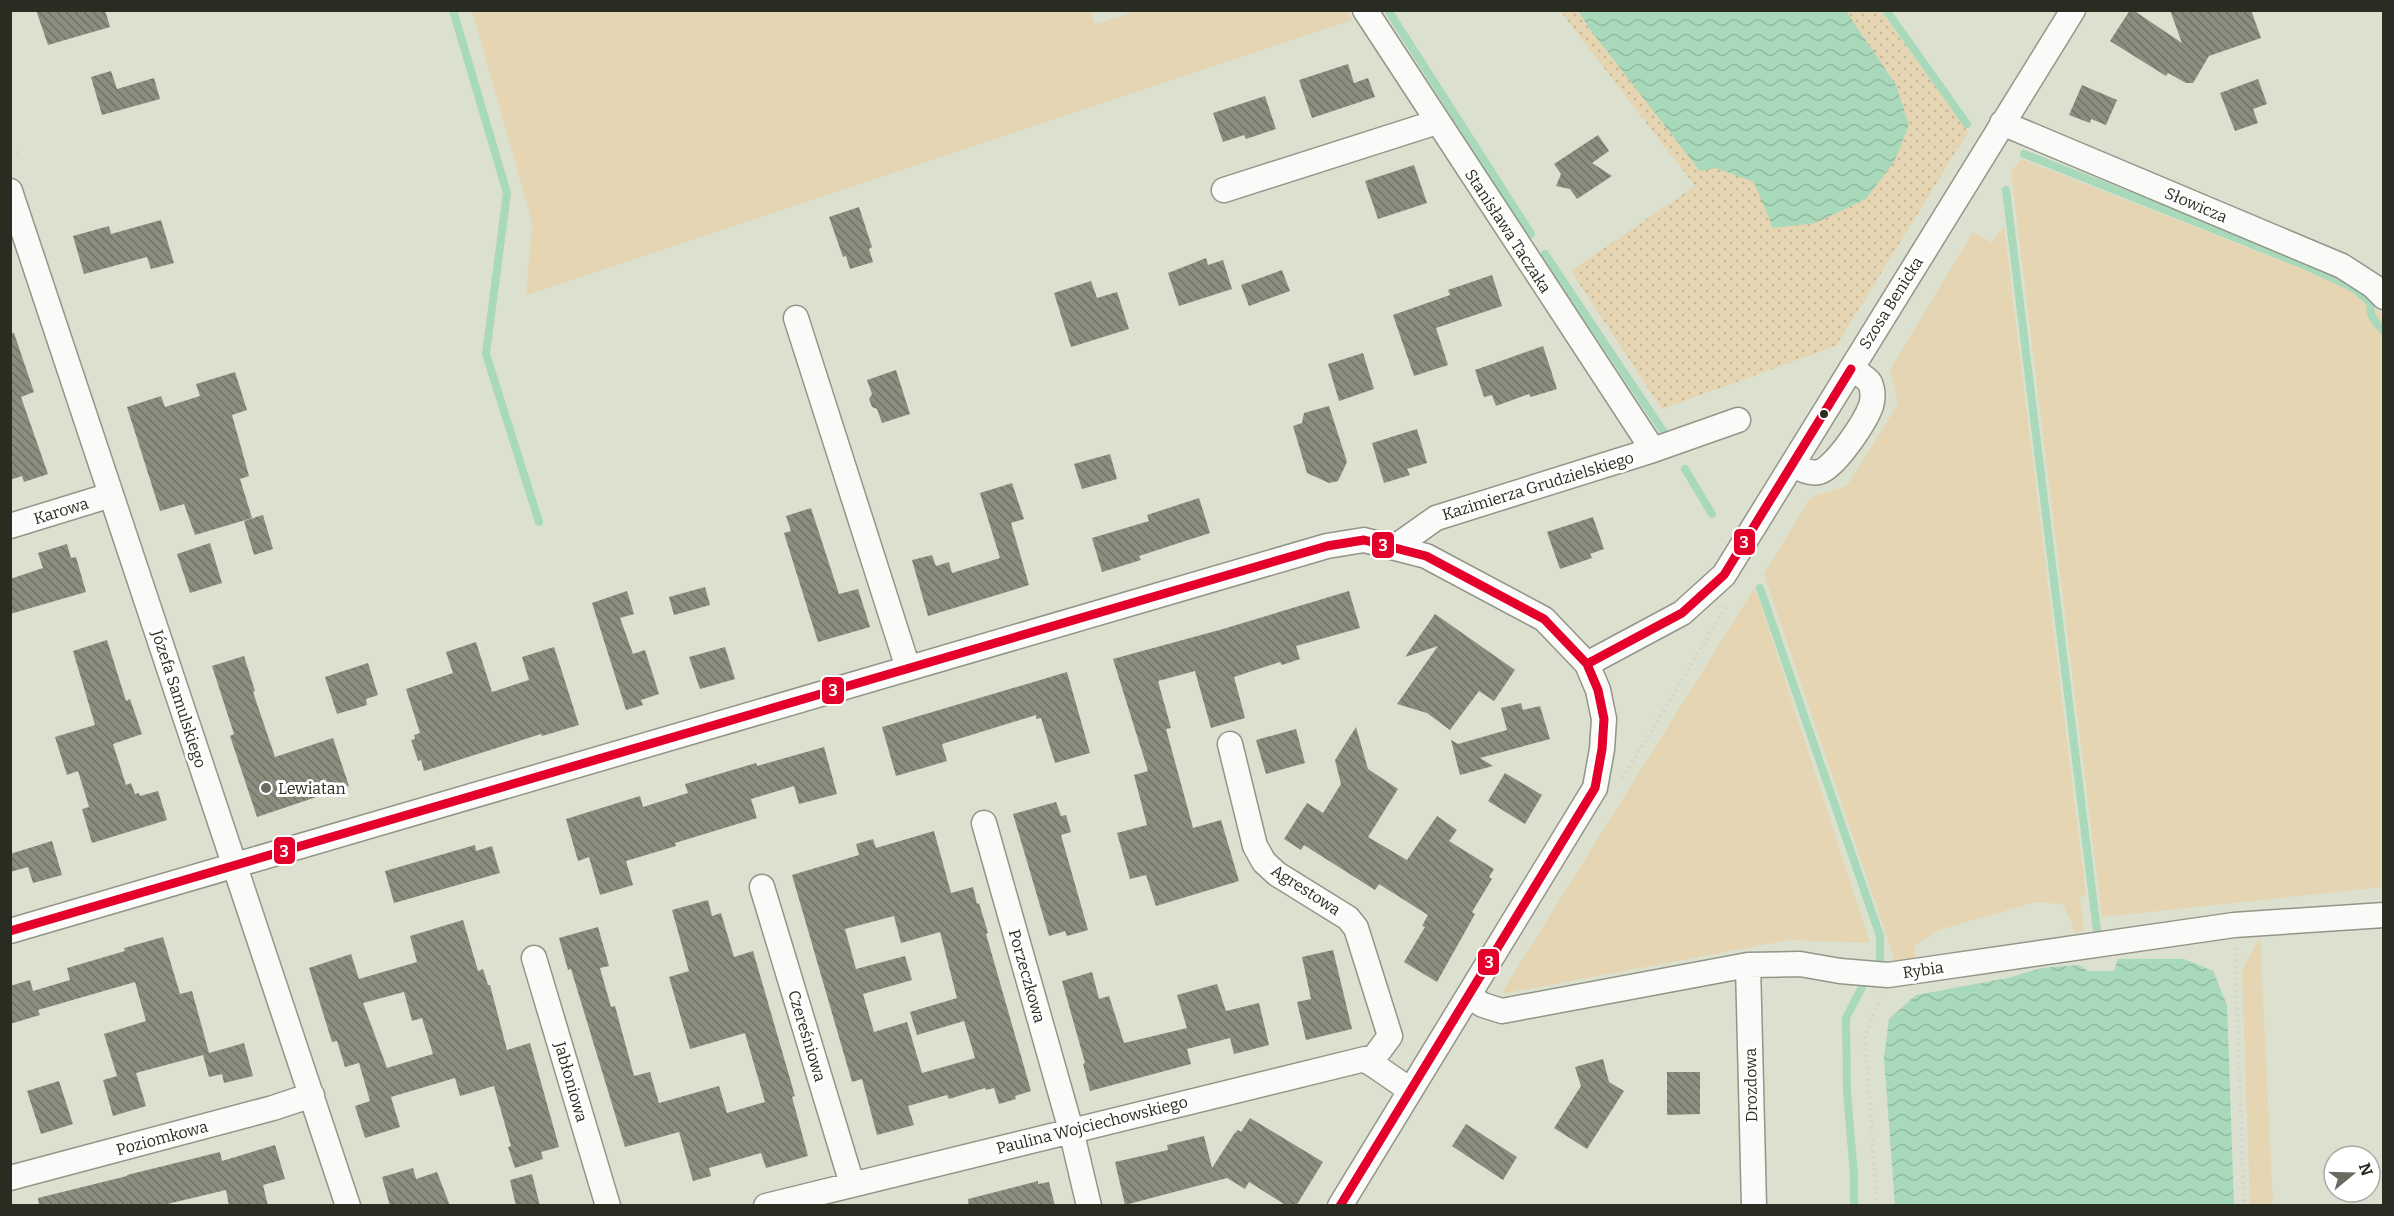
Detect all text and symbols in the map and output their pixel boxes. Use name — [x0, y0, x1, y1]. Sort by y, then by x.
street label: Stanisława Taczaka — [1461, 166, 1555, 297]
street label: Słowicza — [2162, 183, 2230, 227]
street label: Szosa Benicka — [1855, 253, 1927, 353]
unlabelled marker — [1818, 408, 1830, 420]
street label: Kazimierza Grudzielskiego — [1440, 448, 1636, 524]
street label: Karowa — [31, 494, 91, 528]
line badge: 3 — [1733, 528, 1756, 556]
line badge: 3 — [1371, 531, 1395, 559]
text: 3 — [1739, 533, 1749, 552]
text: 3 — [1378, 536, 1388, 555]
street label: Józefa Samulskiego — [147, 627, 210, 770]
line badge: 3 — [821, 676, 845, 705]
text: 3 — [828, 681, 838, 700]
place label: Lewiatan — [278, 779, 346, 798]
marker: Lewiatan — [259, 781, 273, 795]
line badge: 3 — [273, 836, 296, 865]
text: 3 — [279, 842, 289, 861]
street label: Agrestowa — [1268, 861, 1344, 919]
street label: Porzeczkowa — [1005, 927, 1049, 1025]
line badge: 3 — [1477, 948, 1500, 976]
text: 3 — [1484, 953, 1494, 972]
street label: Rybia — [1901, 958, 1945, 982]
street label: Czereśniowa — [784, 988, 830, 1084]
street label: Jabłoniowa — [550, 1039, 592, 1125]
street label: Drozdowa — [1741, 1047, 1761, 1122]
street label: Paulina Wojciechowskiego — [994, 1092, 1190, 1158]
street label: Poziomkowa — [114, 1117, 210, 1159]
north arrow — [2322, 1144, 2382, 1204]
text: N — [2355, 1160, 2377, 1178]

